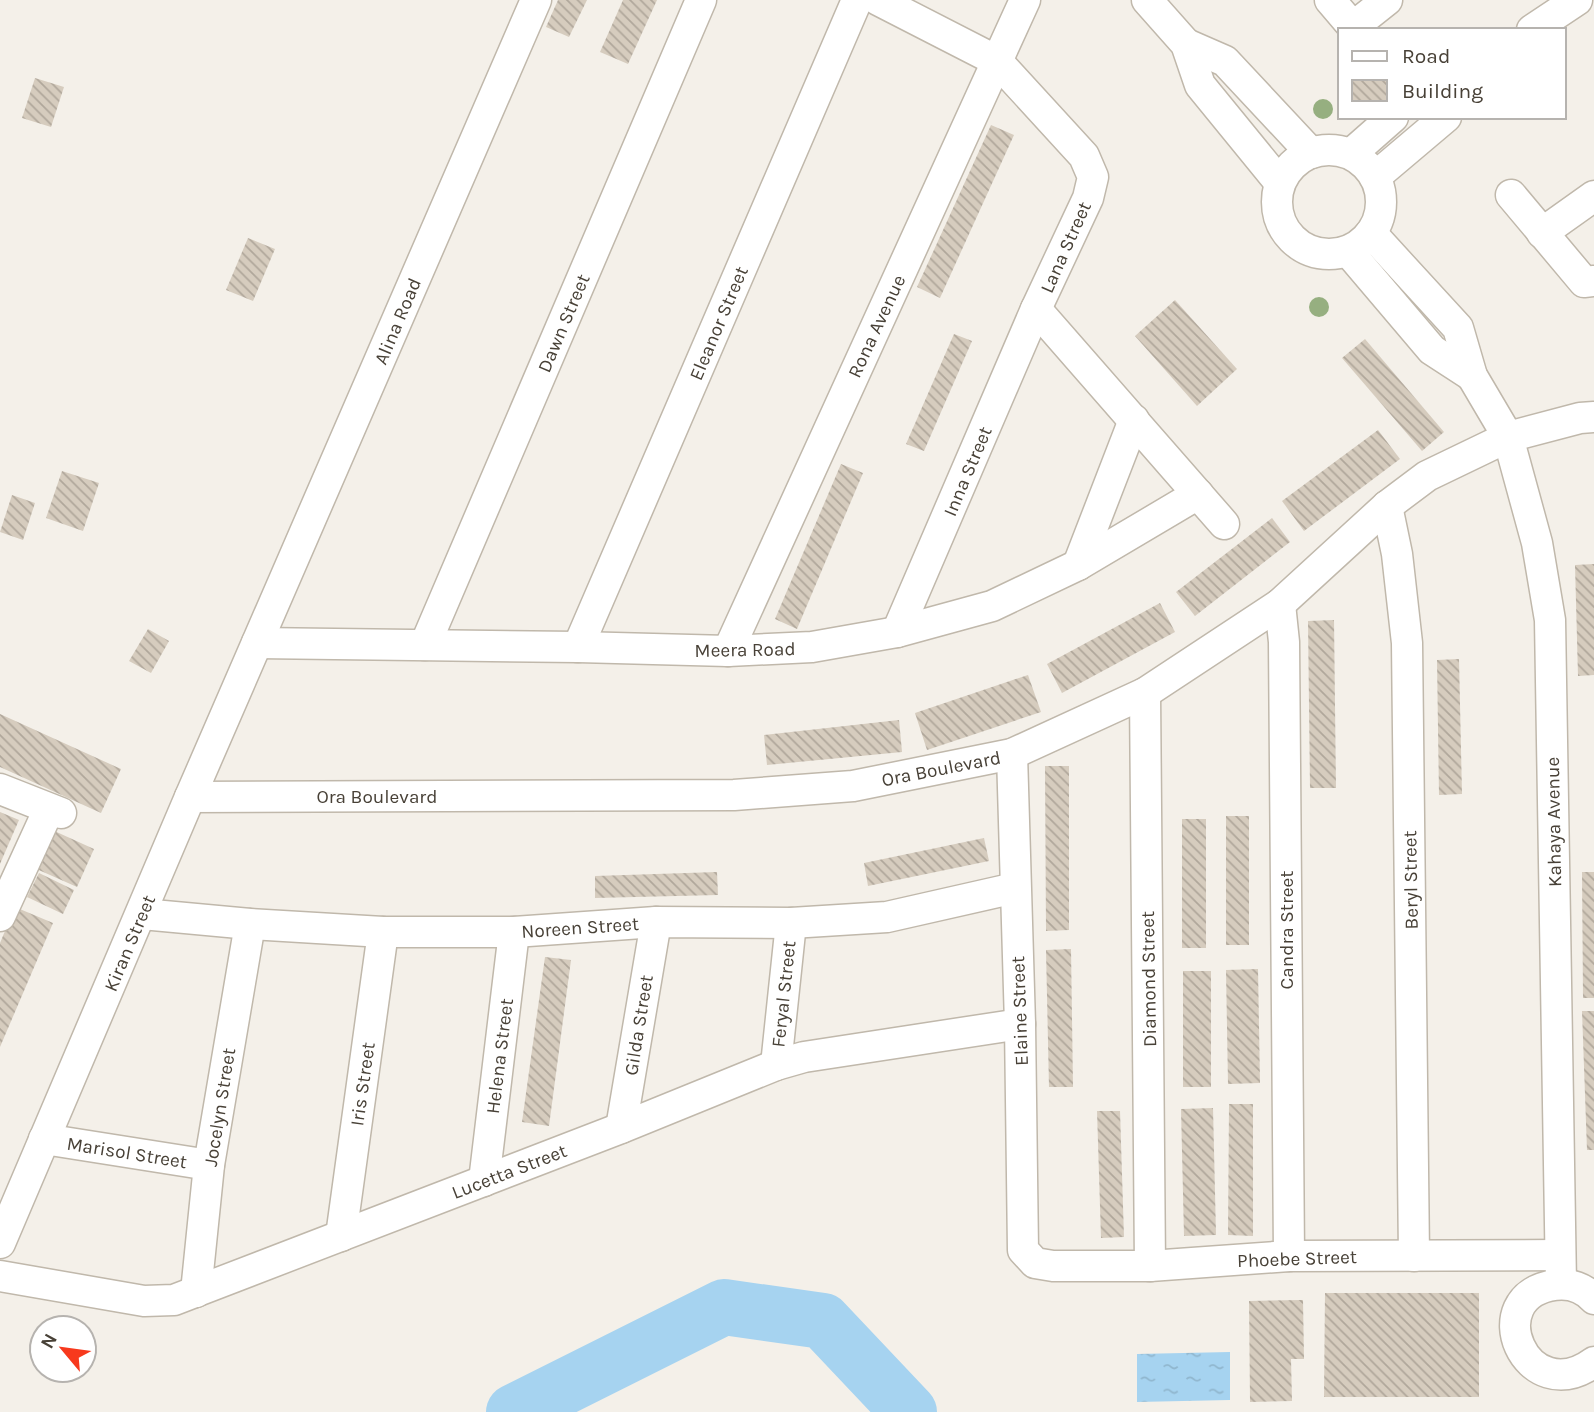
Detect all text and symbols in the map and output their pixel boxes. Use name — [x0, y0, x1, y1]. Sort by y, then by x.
legend — [1338, 28, 1566, 119]
text: Road — [1402, 44, 1450, 68]
text: Building — [1402, 79, 1483, 103]
street label: Lana Street — [1036, 198, 1096, 297]
street label: Eleanor Street — [685, 263, 753, 384]
street label: Dawn Street — [533, 271, 595, 376]
street label: Rona Avenue — [843, 271, 910, 381]
street label: Alina Road — [370, 275, 426, 368]
street label: Inna Street — [939, 423, 997, 520]
street label: Meera Road — [694, 638, 796, 662]
street label: Ora Boulevard — [880, 747, 1003, 791]
street label: Kahaya Avenue — [1542, 757, 1566, 887]
street label: Ora Boulevard — [316, 786, 438, 808]
street label: Beryl Street — [1399, 830, 1423, 930]
street label: Candra Street — [1276, 871, 1298, 989]
street label: Kiran Street — [100, 892, 160, 995]
street label: Diamond Street — [1137, 911, 1161, 1047]
street label: Noreen Street — [520, 913, 640, 943]
street label: Feryal Street — [767, 940, 801, 1049]
street label: Elaine Street — [1007, 956, 1033, 1066]
street label: Gilda Street — [620, 973, 658, 1077]
street label: Helena Street — [482, 997, 518, 1115]
street label: Iris Street — [346, 1041, 380, 1128]
street label: Jocelyn Street — [200, 1046, 240, 1168]
street label: Marisol Street — [65, 1133, 189, 1173]
street label: Lucetta Street — [449, 1140, 570, 1204]
street label: Phoebe Street — [1237, 1246, 1357, 1272]
north arrow — [28, 1314, 98, 1384]
text: N — [36, 1330, 62, 1353]

